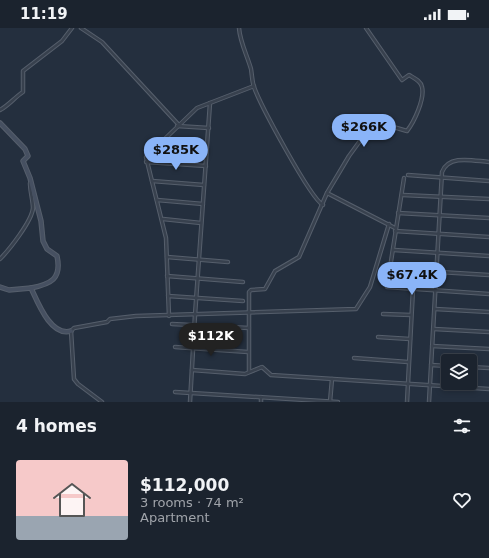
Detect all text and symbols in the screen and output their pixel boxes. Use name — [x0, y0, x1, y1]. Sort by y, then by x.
text: 11:19 — [20, 5, 68, 23]
pin: $266K — [336, 114, 392, 148]
text: $266K — [341, 119, 387, 134]
pin: $285K — [148, 137, 204, 171]
text: $285K — [153, 142, 199, 157]
pin: $67.4K — [379, 262, 445, 296]
text: $67.4K — [386, 267, 438, 282]
pin: $112K — [183, 323, 239, 357]
text: $112K — [188, 328, 234, 343]
map controls — [441, 354, 477, 390]
button: layers — [441, 354, 477, 390]
icon: filters — [451, 415, 473, 437]
text: 4 homes — [16, 416, 97, 436]
text: $112,000 — [140, 475, 229, 495]
icon: home — [48, 476, 96, 524]
icon: heart — [451, 489, 473, 511]
text: 3 rooms · 74 m² — [140, 495, 244, 510]
text: Apartment — [140, 510, 210, 525]

